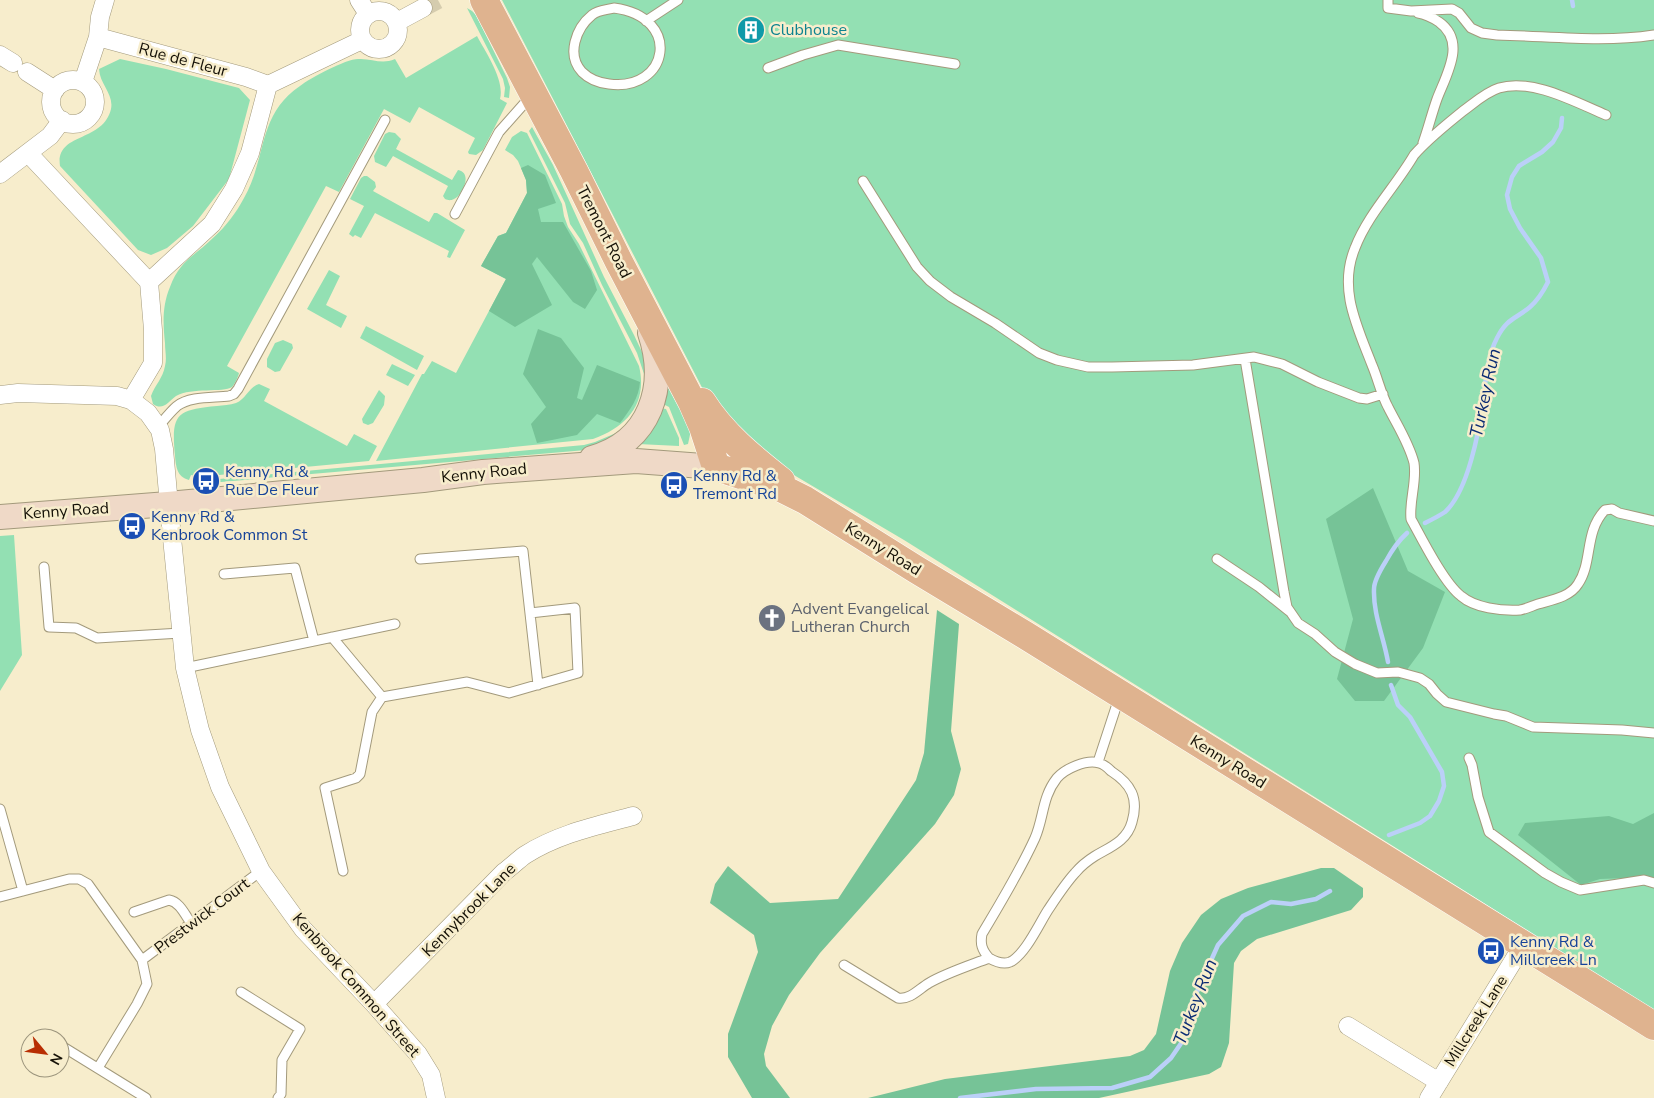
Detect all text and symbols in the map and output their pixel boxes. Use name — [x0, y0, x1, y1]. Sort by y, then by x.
building icon: Clubhouse — [736, 15, 766, 45]
place label: Clubhouse — [770, 19, 847, 41]
street label: Rue de Fleur — [136, 38, 230, 82]
street label: Tremont Road — [571, 182, 637, 282]
water label: Turkey Run — [1464, 346, 1506, 440]
street label: Kenny Road — [440, 458, 528, 488]
place label: Kenny Rd & Rue De Fleur — [225, 461, 319, 501]
place label: Kenny Rd & Tremont Rd — [693, 465, 777, 505]
bus stop icon: Kenny Rd & Rue De Fleur — [191, 466, 221, 496]
bus stop icon: Kenny Rd & Tremont Rd — [659, 470, 689, 500]
street label: Kenny Road — [22, 497, 110, 525]
place label: Kenny Rd & Kenbrook Common St — [151, 506, 308, 546]
bus stop icon: Kenny Rd & Kenbrook Common St — [117, 511, 147, 541]
street label: Kenny Road — [841, 517, 925, 581]
place label: Advent Evangelical Lutheran Church — [791, 598, 929, 638]
church icon: Advent Evangelical Lutheran Church — [757, 603, 787, 633]
street label: Kenny Road — [1186, 730, 1270, 794]
street label: Kennybrook Lane — [417, 858, 521, 962]
street label: Prestwick Court — [150, 873, 254, 959]
street label: Kenbrook Common Street — [287, 908, 425, 1062]
place label: Kenny Rd & Millcreek Ln — [1510, 931, 1597, 971]
bus stop icon: Kenny Rd & Millcreek Ln — [1476, 936, 1506, 966]
water label: Turkey Run — [1168, 955, 1222, 1049]
street label: Millcreek Lane — [1439, 971, 1513, 1071]
north arrow — [20, 1028, 70, 1078]
text: N — [45, 1050, 67, 1068]

